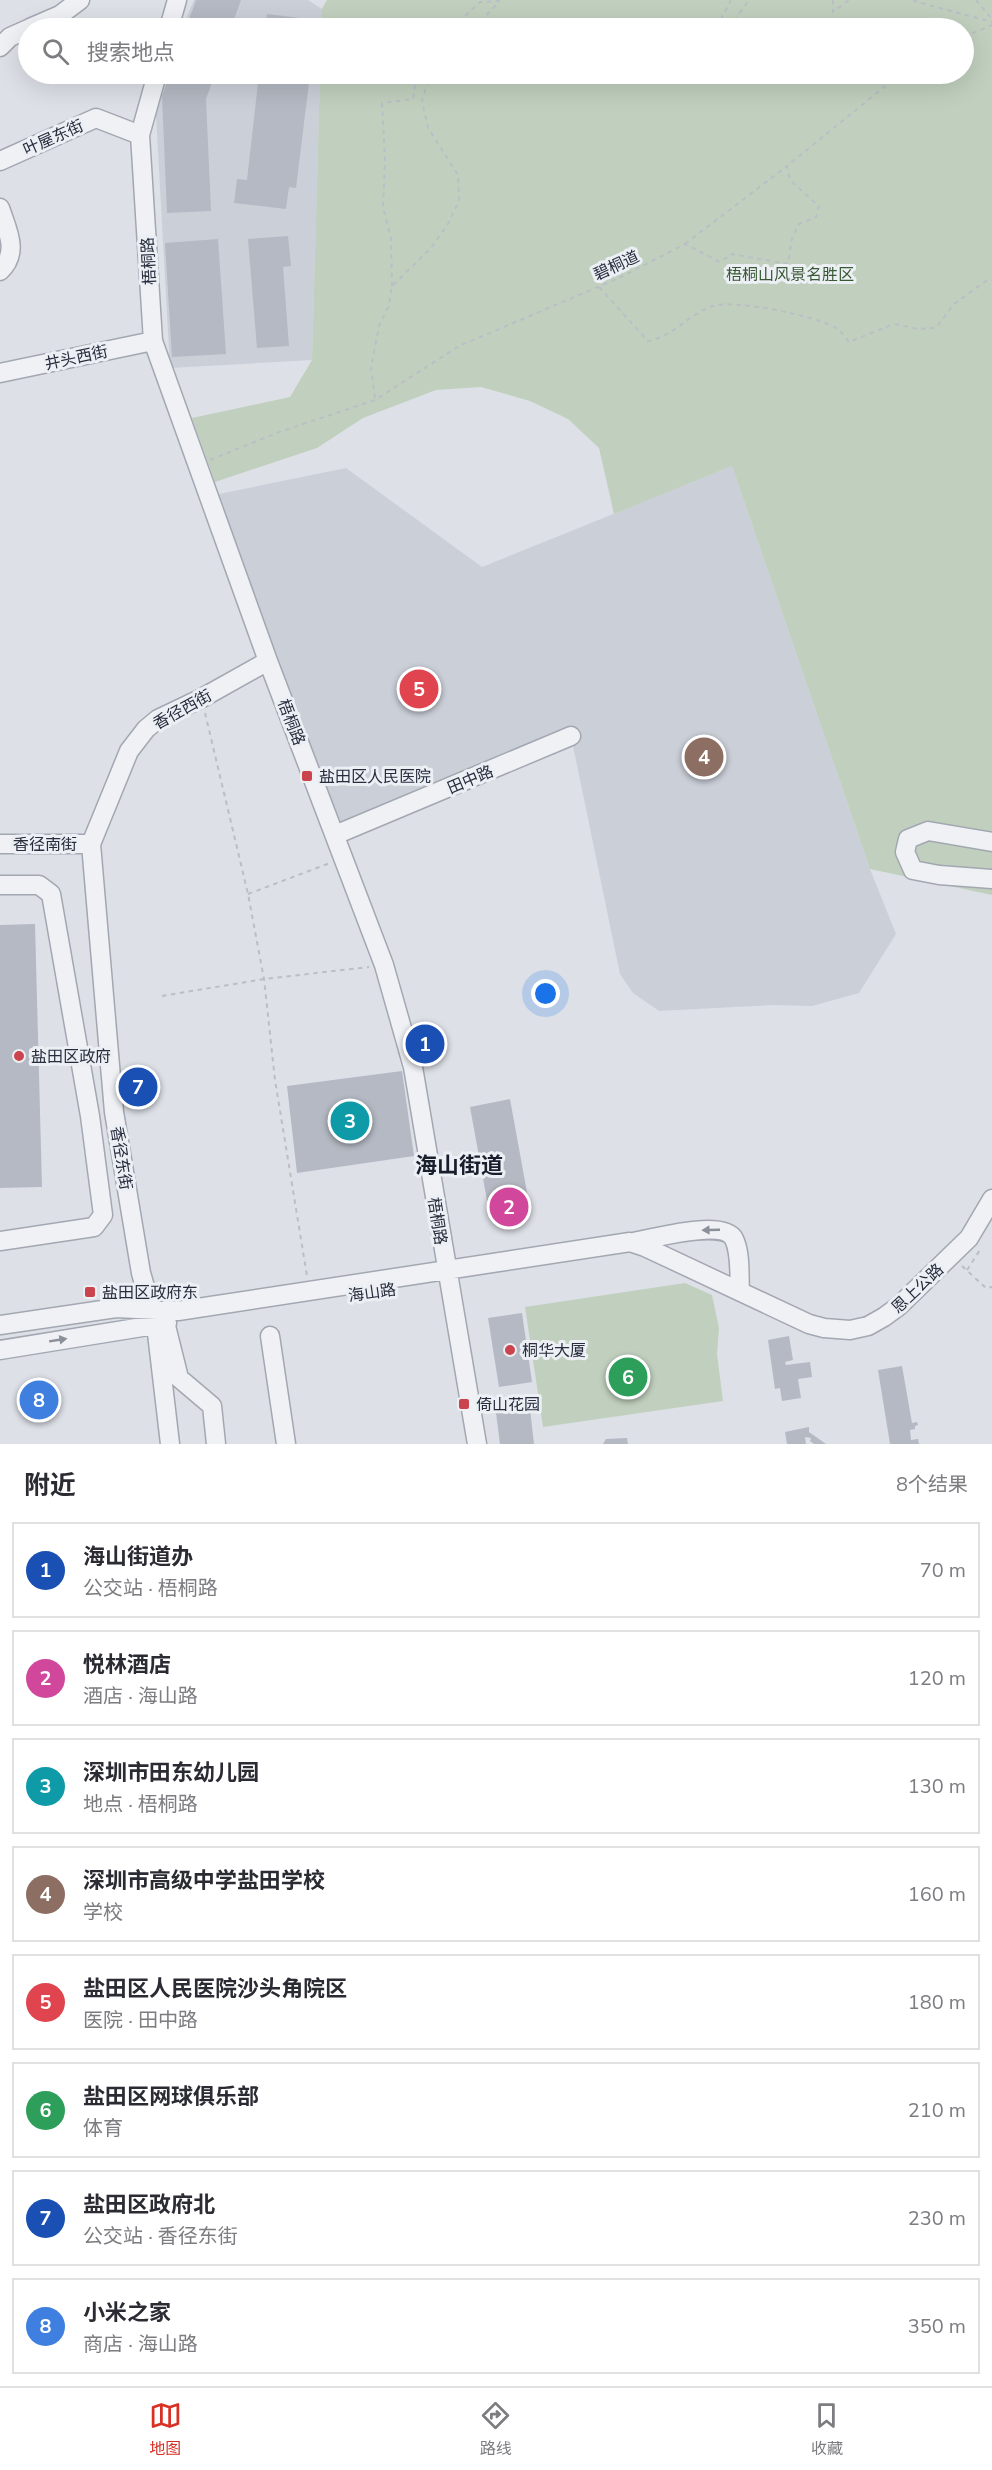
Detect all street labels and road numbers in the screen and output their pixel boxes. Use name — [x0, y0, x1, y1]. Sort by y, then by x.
street label: 叶屋东街 — [20, 115, 87, 161]
street label: 梧桐路 — [137, 236, 161, 285]
street label: 碧桐道 — [590, 246, 643, 286]
street label: 井头西街 — [43, 341, 110, 375]
street label: 香径西街 — [149, 685, 216, 735]
street label: 梧桐路 — [272, 696, 310, 749]
street label: 田中路 — [444, 760, 497, 799]
street label: 香径南街 — [13, 834, 77, 856]
street label: 香径东街 — [105, 1125, 137, 1191]
street label: 梧桐路 — [422, 1196, 452, 1247]
street label: 恩上公路 — [887, 1259, 949, 1319]
street label: 海山路 — [347, 1279, 397, 1307]

